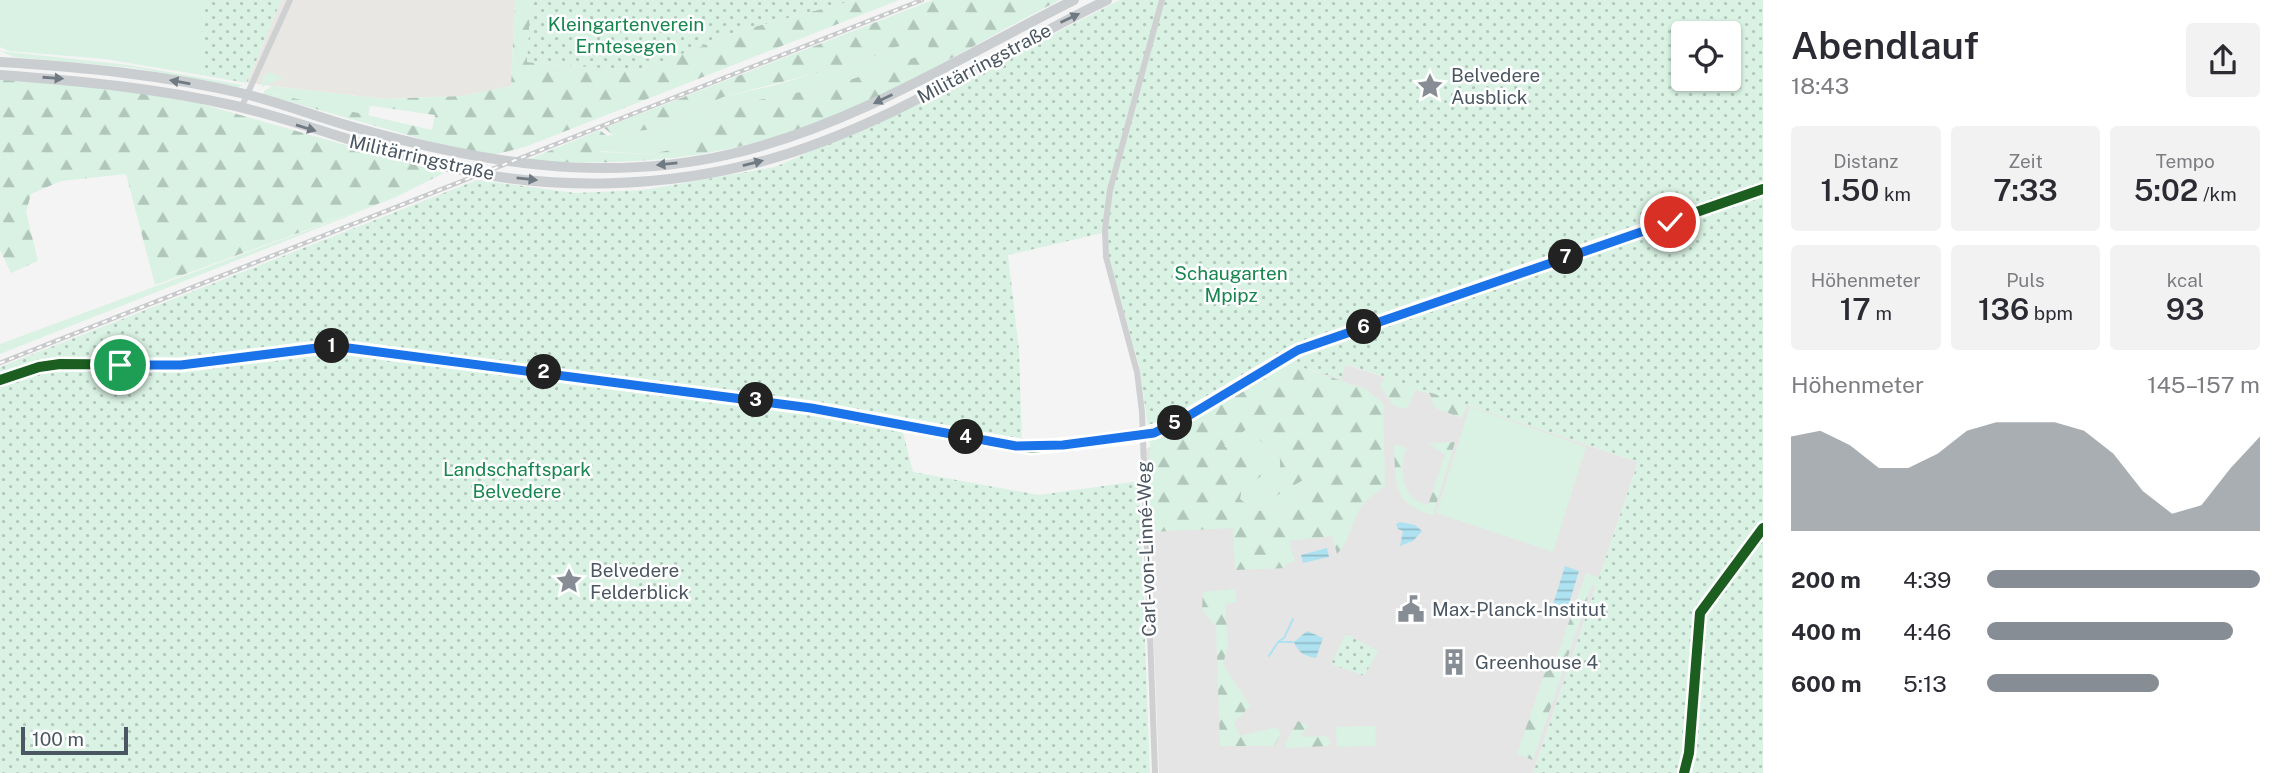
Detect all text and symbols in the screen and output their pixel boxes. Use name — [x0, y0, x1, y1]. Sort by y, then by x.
one-way arrow — [1060, 12, 1080, 24]
park label: Kleingartenverein Erntesegen — [548, 13, 704, 57]
street label: Militärringstraße — [913, 18, 1055, 108]
map controls — [1671, 21, 1741, 91]
button: locate — [1671, 21, 1741, 91]
text: Abendlauf — [1791, 23, 1979, 68]
button: share — [2186, 23, 2260, 97]
place label: Belvedere Ausblick — [1451, 64, 1540, 108]
place icon: Belvedere Ausblick — [1415, 71, 1445, 101]
one-way arrow — [42, 72, 64, 83]
text: 18:43 — [1791, 72, 1849, 99]
one-way arrow — [169, 76, 191, 87]
one-way arrow — [873, 93, 893, 105]
one-way arrow — [296, 123, 317, 133]
street label: Militärringstraße — [347, 130, 497, 184]
text: Distanz — [1833, 150, 1898, 172]
text: Zeit — [2008, 150, 2043, 172]
text: Tempo — [2156, 150, 2215, 172]
one-way arrow — [742, 157, 764, 168]
one-way arrow — [655, 159, 677, 170]
text: 1.50 — [1821, 172, 1879, 208]
text: 7:33 — [1993, 172, 2058, 208]
text: 5:02 — [2134, 172, 2198, 208]
one-way arrow — [517, 174, 539, 185]
text: km — [1879, 183, 1911, 205]
text: /km — [2198, 183, 2237, 205]
pin — [1640, 192, 1700, 252]
icon: check — [1651, 203, 1689, 241]
pin: 7 — [1548, 240, 1584, 274]
text: 7 — [1560, 245, 1571, 267]
park label: Schaugarten Mpipz — [1174, 262, 1288, 306]
text: Höhenmeter — [1811, 269, 1921, 291]
text: Puls — [2006, 269, 2045, 291]
text: kcal — [2167, 269, 2204, 291]
text: 17 — [1840, 291, 1871, 327]
text: 136 — [1978, 291, 2029, 327]
text: 93 — [2166, 291, 2204, 327]
text: m — [1871, 302, 1892, 324]
text: bpm — [2029, 302, 2073, 324]
pin: 6 — [1346, 310, 1382, 344]
text: 6 — [1357, 315, 1370, 337]
pin: 1 — [314, 328, 350, 364]
text: 1 — [327, 334, 336, 356]
pin — [90, 335, 150, 395]
icon: arrive — [101, 346, 139, 384]
pin: 2 — [526, 354, 562, 390]
text: 2 — [537, 360, 550, 382]
text: Höhenmeter — [1791, 371, 1924, 398]
text: 145–157 m — [2147, 371, 2260, 398]
pin: 3 — [738, 382, 774, 418]
text: 3 — [749, 388, 762, 410]
pin: 5 — [1158, 406, 1192, 440]
text: 5 — [1168, 411, 1181, 433]
pin: 4 — [948, 420, 984, 454]
text: 4 — [959, 425, 972, 447]
park label: Landschaftspark Belvedere — [443, 458, 591, 502]
street label: Carl-von-Linné-Weg — [1132, 461, 1160, 637]
place label: Belvedere Felderblick — [590, 559, 689, 603]
place icon: Belvedere Felderblick — [554, 566, 584, 596]
text: 200 m — [1791, 566, 1861, 593]
text: 4:39 — [1903, 566, 1951, 593]
public building icon: Max-Planck-Institut — [1396, 594, 1426, 624]
place label: Max-Planck-Institut — [1432, 598, 1606, 620]
text: 400 m — [1791, 618, 1861, 645]
text: 4:46 — [1903, 618, 1951, 645]
building icon: Greenhouse 4 — [1439, 647, 1469, 677]
place label: Greenhouse 4 — [1475, 651, 1598, 673]
text: 600 m — [1791, 670, 1861, 697]
text: 5:13 — [1903, 670, 1947, 697]
scale bar — [21, 724, 128, 756]
text: 100 m — [32, 728, 84, 750]

